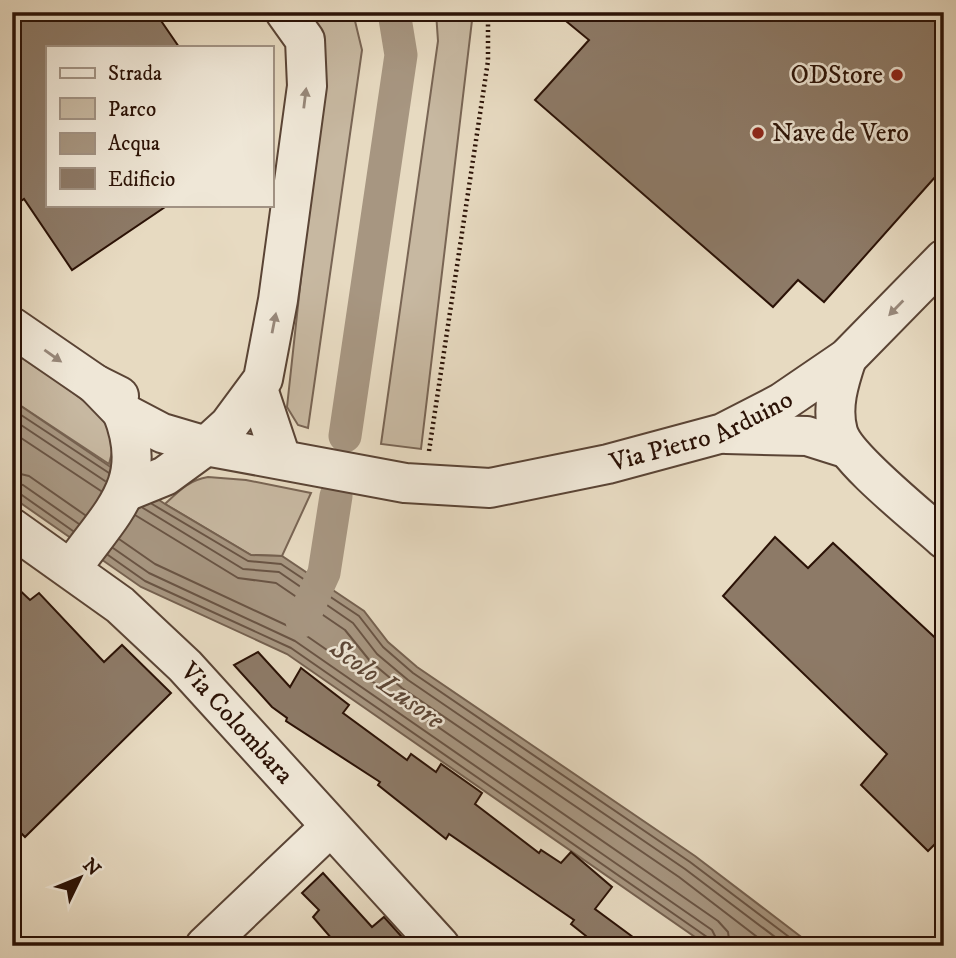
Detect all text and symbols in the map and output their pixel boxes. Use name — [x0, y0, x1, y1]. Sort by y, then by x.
legend — [46, 46, 273, 206]
place label: ODStore — [791, 59, 883, 92]
text: Strada — [108, 61, 162, 87]
marker: ODStore — [889, 67, 905, 83]
one-way arrow — [300, 87, 311, 109]
text: Parco — [108, 97, 156, 123]
place label: Nave de Vero — [772, 117, 909, 150]
marker: Nave de Vero — [750, 125, 766, 141]
text: Acqua — [108, 131, 160, 157]
text: Edificio — [108, 167, 175, 193]
one-way arrow — [888, 300, 904, 316]
one-way arrow — [269, 312, 280, 334]
one-way arrow — [44, 349, 63, 362]
street label: Via Pietro Arduino — [605, 383, 800, 480]
water label: Scolo Lusore — [322, 630, 452, 738]
street label: Via Colombara — [173, 655, 301, 791]
north arrow — [46, 842, 116, 912]
text: N — [78, 854, 105, 881]

